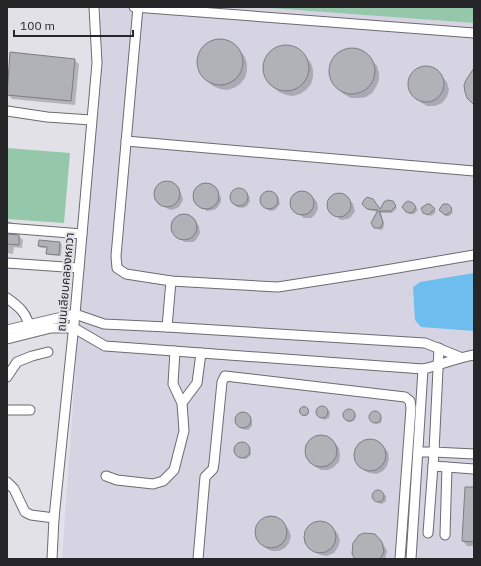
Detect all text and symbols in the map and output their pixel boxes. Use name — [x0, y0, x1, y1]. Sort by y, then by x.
scale bar — [14, 12, 133, 38]
text: 100 m — [20, 18, 55, 33]
street label: ถนนเลียบคลองหกวา — [53, 232, 77, 332]

